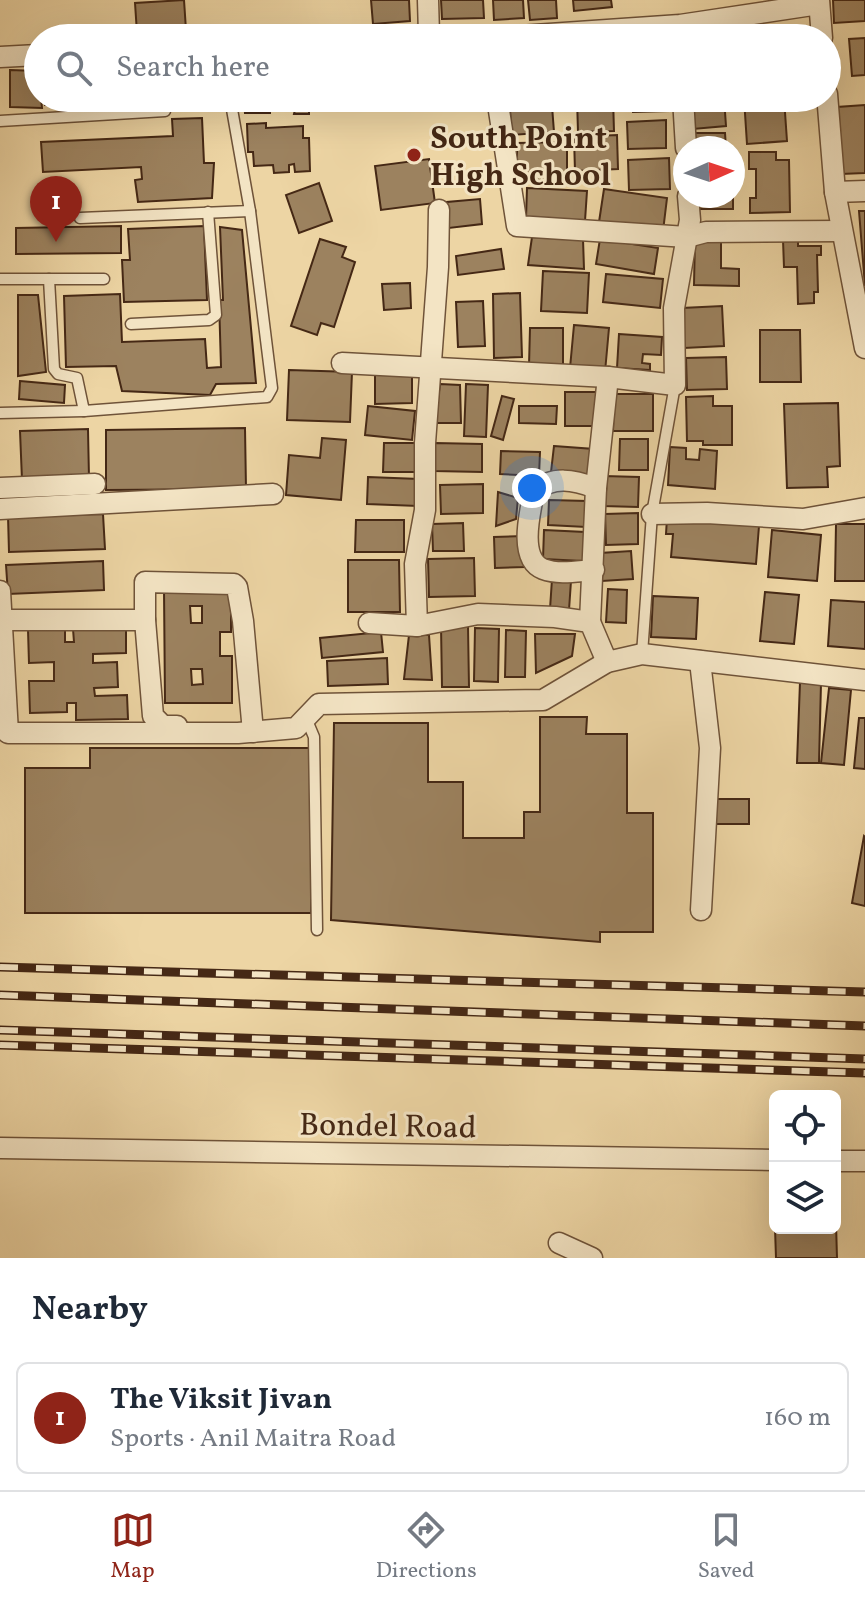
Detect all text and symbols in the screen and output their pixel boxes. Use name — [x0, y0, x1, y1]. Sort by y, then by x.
search box — [24, 24, 841, 112]
icon: search — [52, 46, 96, 90]
text: Search here — [116, 47, 270, 89]
place label: South Point High School — [430, 118, 611, 199]
north arrow — [673, 136, 745, 208]
marker: South Point High School — [405, 146, 423, 164]
pin: 1 — [30, 176, 82, 242]
your location — [512, 468, 552, 508]
map controls — [769, 1090, 841, 1234]
button: locate — [769, 1090, 841, 1162]
street label: Bondel Road — [299, 1104, 477, 1152]
button: layers — [769, 1162, 841, 1234]
text: Nearby — [32, 1287, 148, 1334]
text: The Viksit Jivan — [110, 1379, 332, 1421]
text: 1 — [55, 1400, 65, 1436]
text: 160 m — [764, 1400, 831, 1436]
text: Sports · Anil Maitra Road — [110, 1421, 396, 1457]
tab: Map — [111, 1508, 155, 1587]
tab: Directions — [376, 1508, 477, 1587]
tab: Saved — [698, 1508, 754, 1587]

